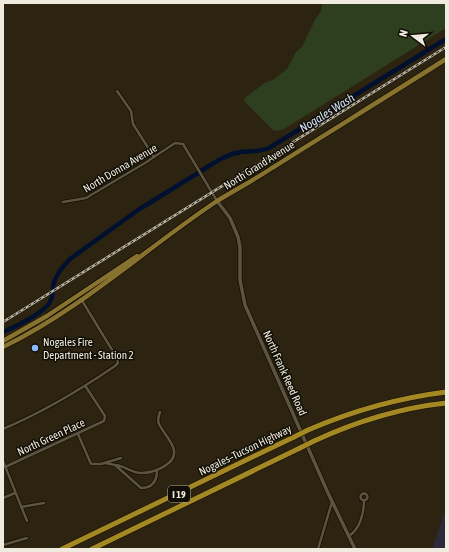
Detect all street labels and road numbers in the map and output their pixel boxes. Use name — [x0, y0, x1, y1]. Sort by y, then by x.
street label: North Grand Avenue — [221, 138, 297, 192]
street label: North Donna Avenue — [81, 141, 159, 195]
street label: North Frank Reed Road — [261, 329, 309, 417]
street label: North Green Place — [15, 416, 87, 458]
street label: Nogales–Tucson Highway — [197, 422, 294, 478]
road number: I 19 — [168, 486, 190, 502]

